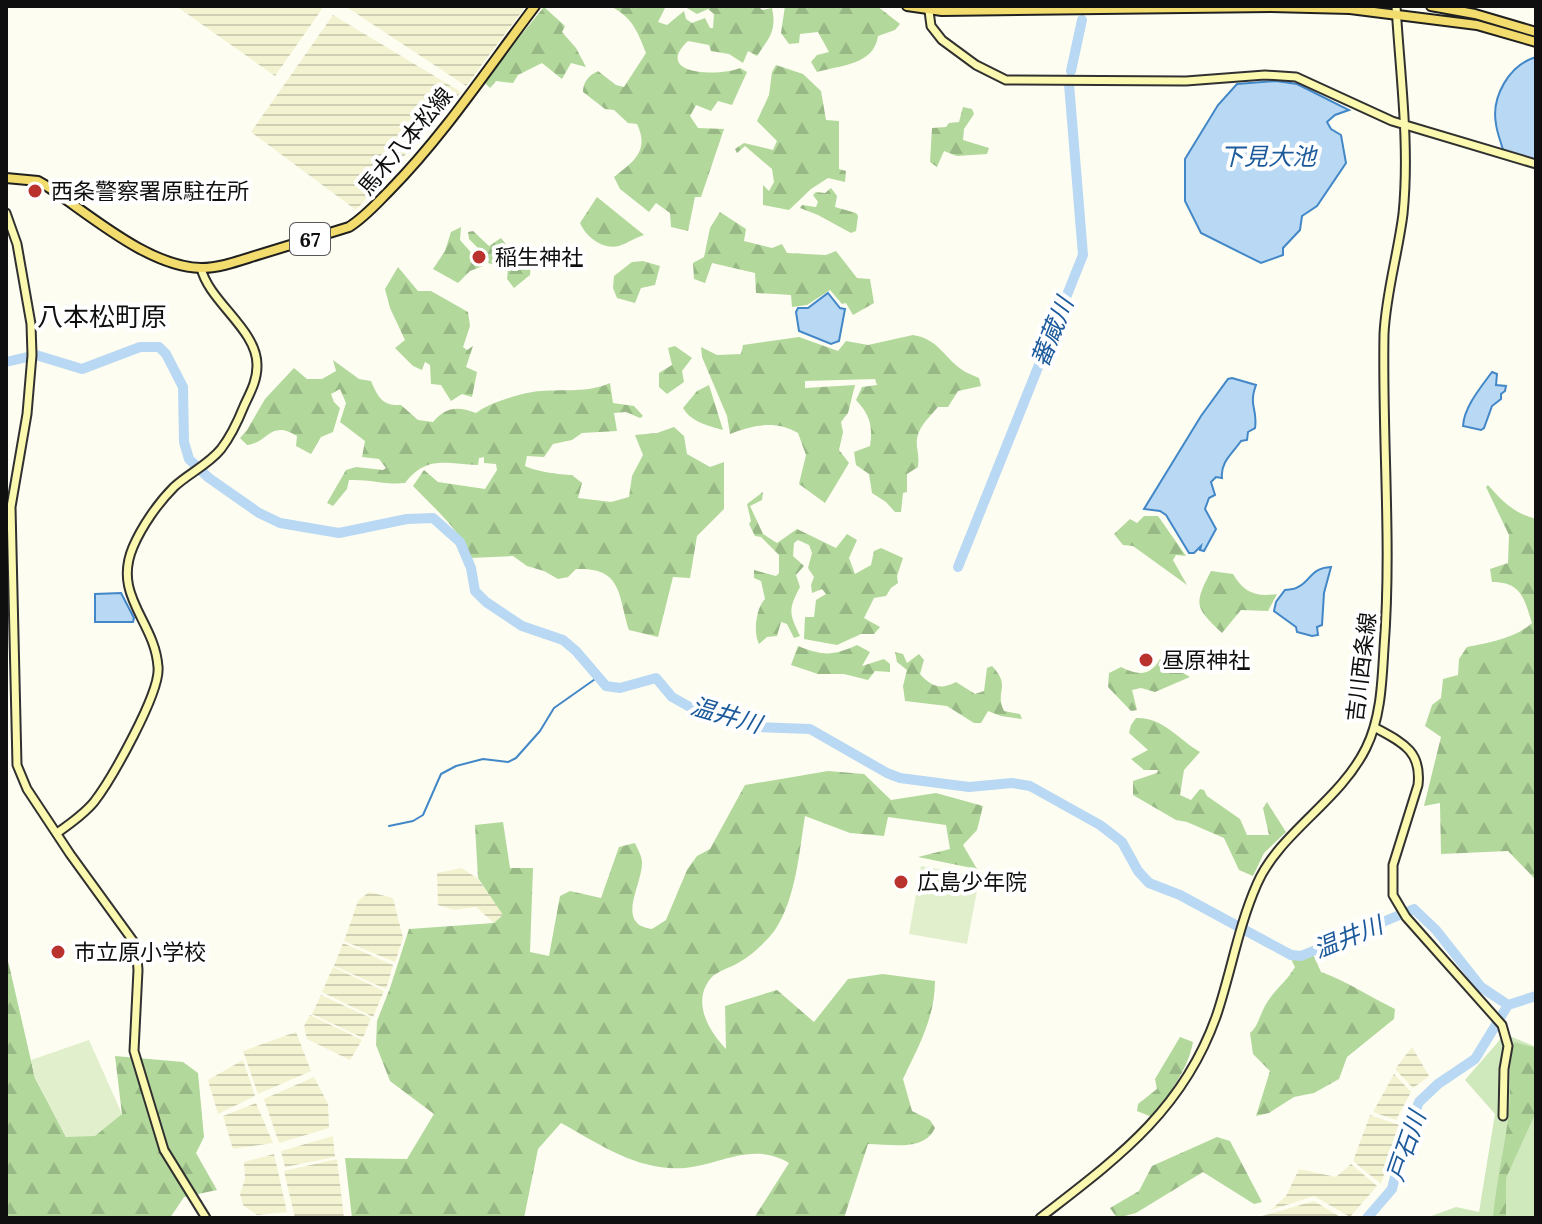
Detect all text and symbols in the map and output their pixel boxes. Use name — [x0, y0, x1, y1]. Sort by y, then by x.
street label: 馬木八本松線 — [352, 81, 458, 201]
water label: 下見大池 — [1220, 141, 1318, 172]
place label: 西条警察署原駐在所 — [51, 177, 249, 205]
marker: 西条警察署原駐在所 — [26, 182, 44, 200]
road number: 67 — [290, 223, 330, 255]
place label: 稲生神社 — [495, 243, 583, 271]
marker: 稲生神社 — [470, 248, 488, 266]
water label: 蕃蔵川 — [1024, 290, 1081, 371]
district label: 八本松町原 — [37, 300, 167, 333]
street label: 吉川西条線 — [1340, 611, 1382, 723]
place label: 昼原神社 — [1162, 646, 1250, 674]
marker: 昼原神社 — [1137, 651, 1155, 669]
water label: 温井川 — [687, 690, 768, 741]
place label: 広島少年院 — [917, 868, 1027, 896]
marker: 広島少年院 — [892, 873, 910, 891]
water label: 温井川 — [1309, 908, 1390, 965]
place label: 市立原小学校 — [74, 938, 206, 966]
marker: 市立原小学校 — [49, 943, 67, 961]
water label: 戸石川 — [1380, 1104, 1433, 1185]

